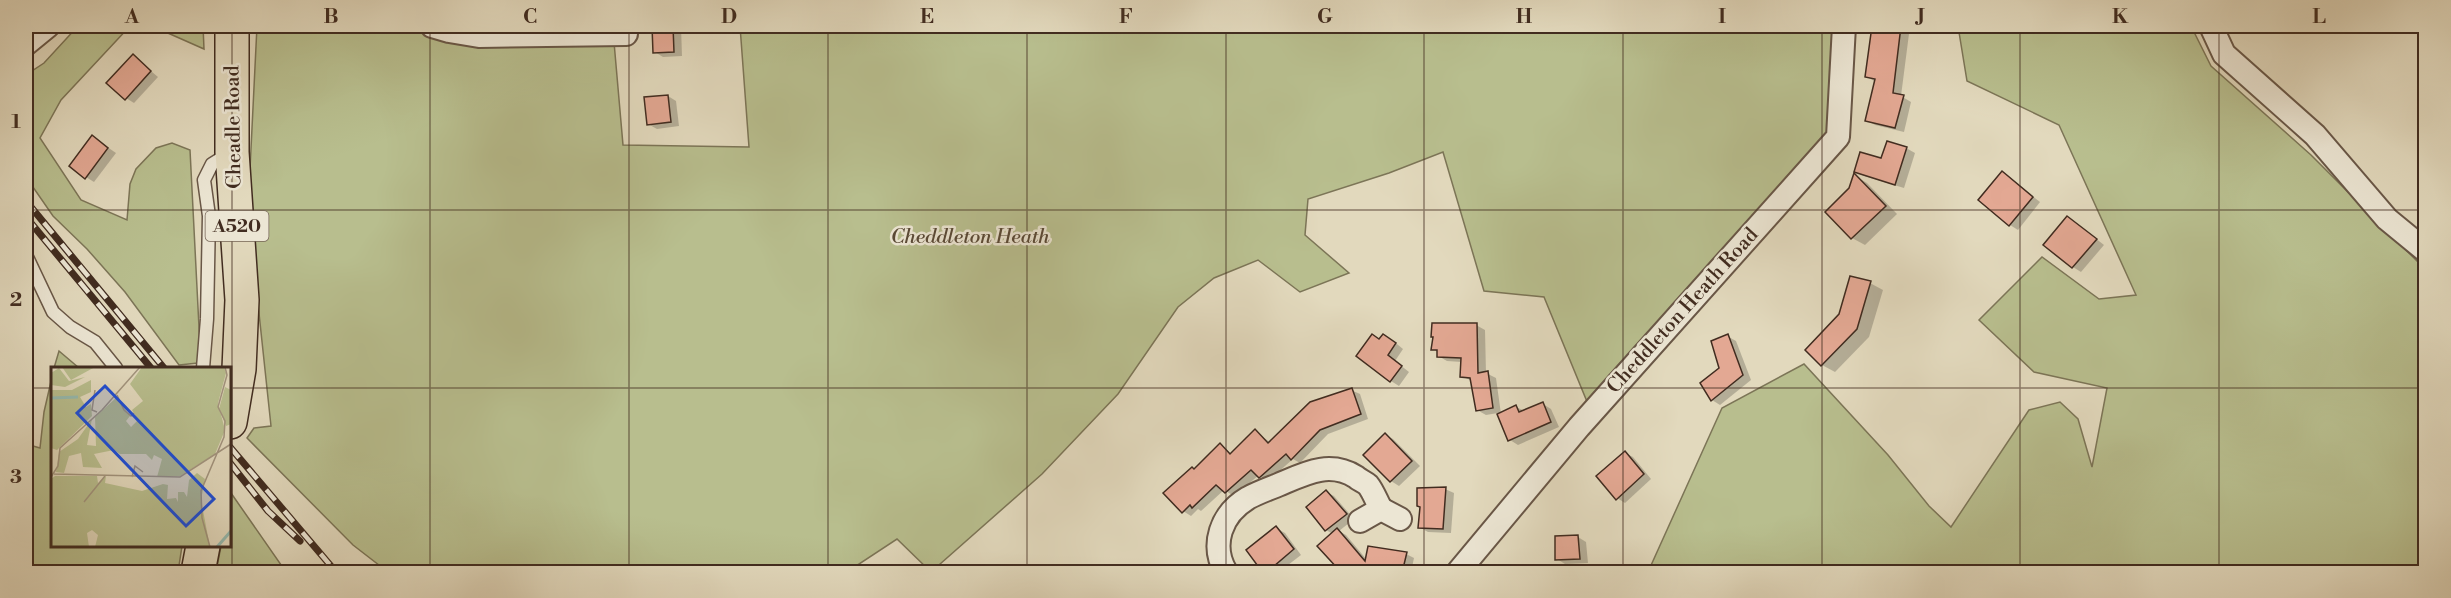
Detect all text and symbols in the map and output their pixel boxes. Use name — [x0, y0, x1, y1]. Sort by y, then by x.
text: A — [124, 5, 140, 30]
text: B — [323, 5, 339, 30]
text: C — [523, 5, 537, 30]
text: D — [721, 5, 737, 30]
text: E — [920, 5, 934, 30]
text: F — [1119, 5, 1133, 30]
text: G — [1317, 5, 1333, 30]
text: H — [1516, 5, 1533, 30]
text: I — [1718, 5, 1726, 30]
text: J — [1914, 5, 1925, 30]
text: K — [2112, 5, 2129, 30]
text: L — [2312, 5, 2326, 30]
street label: Cheadle Road — [220, 64, 248, 189]
text: 1 — [11, 110, 21, 135]
road number: A520 — [206, 211, 268, 241]
street label: Cheddleton Heath Road — [1602, 222, 1765, 399]
park label: Cheddleton Heath — [891, 225, 1050, 250]
text: 2 — [10, 288, 22, 313]
inset map — [51, 367, 231, 547]
text: 3 — [10, 465, 22, 490]

